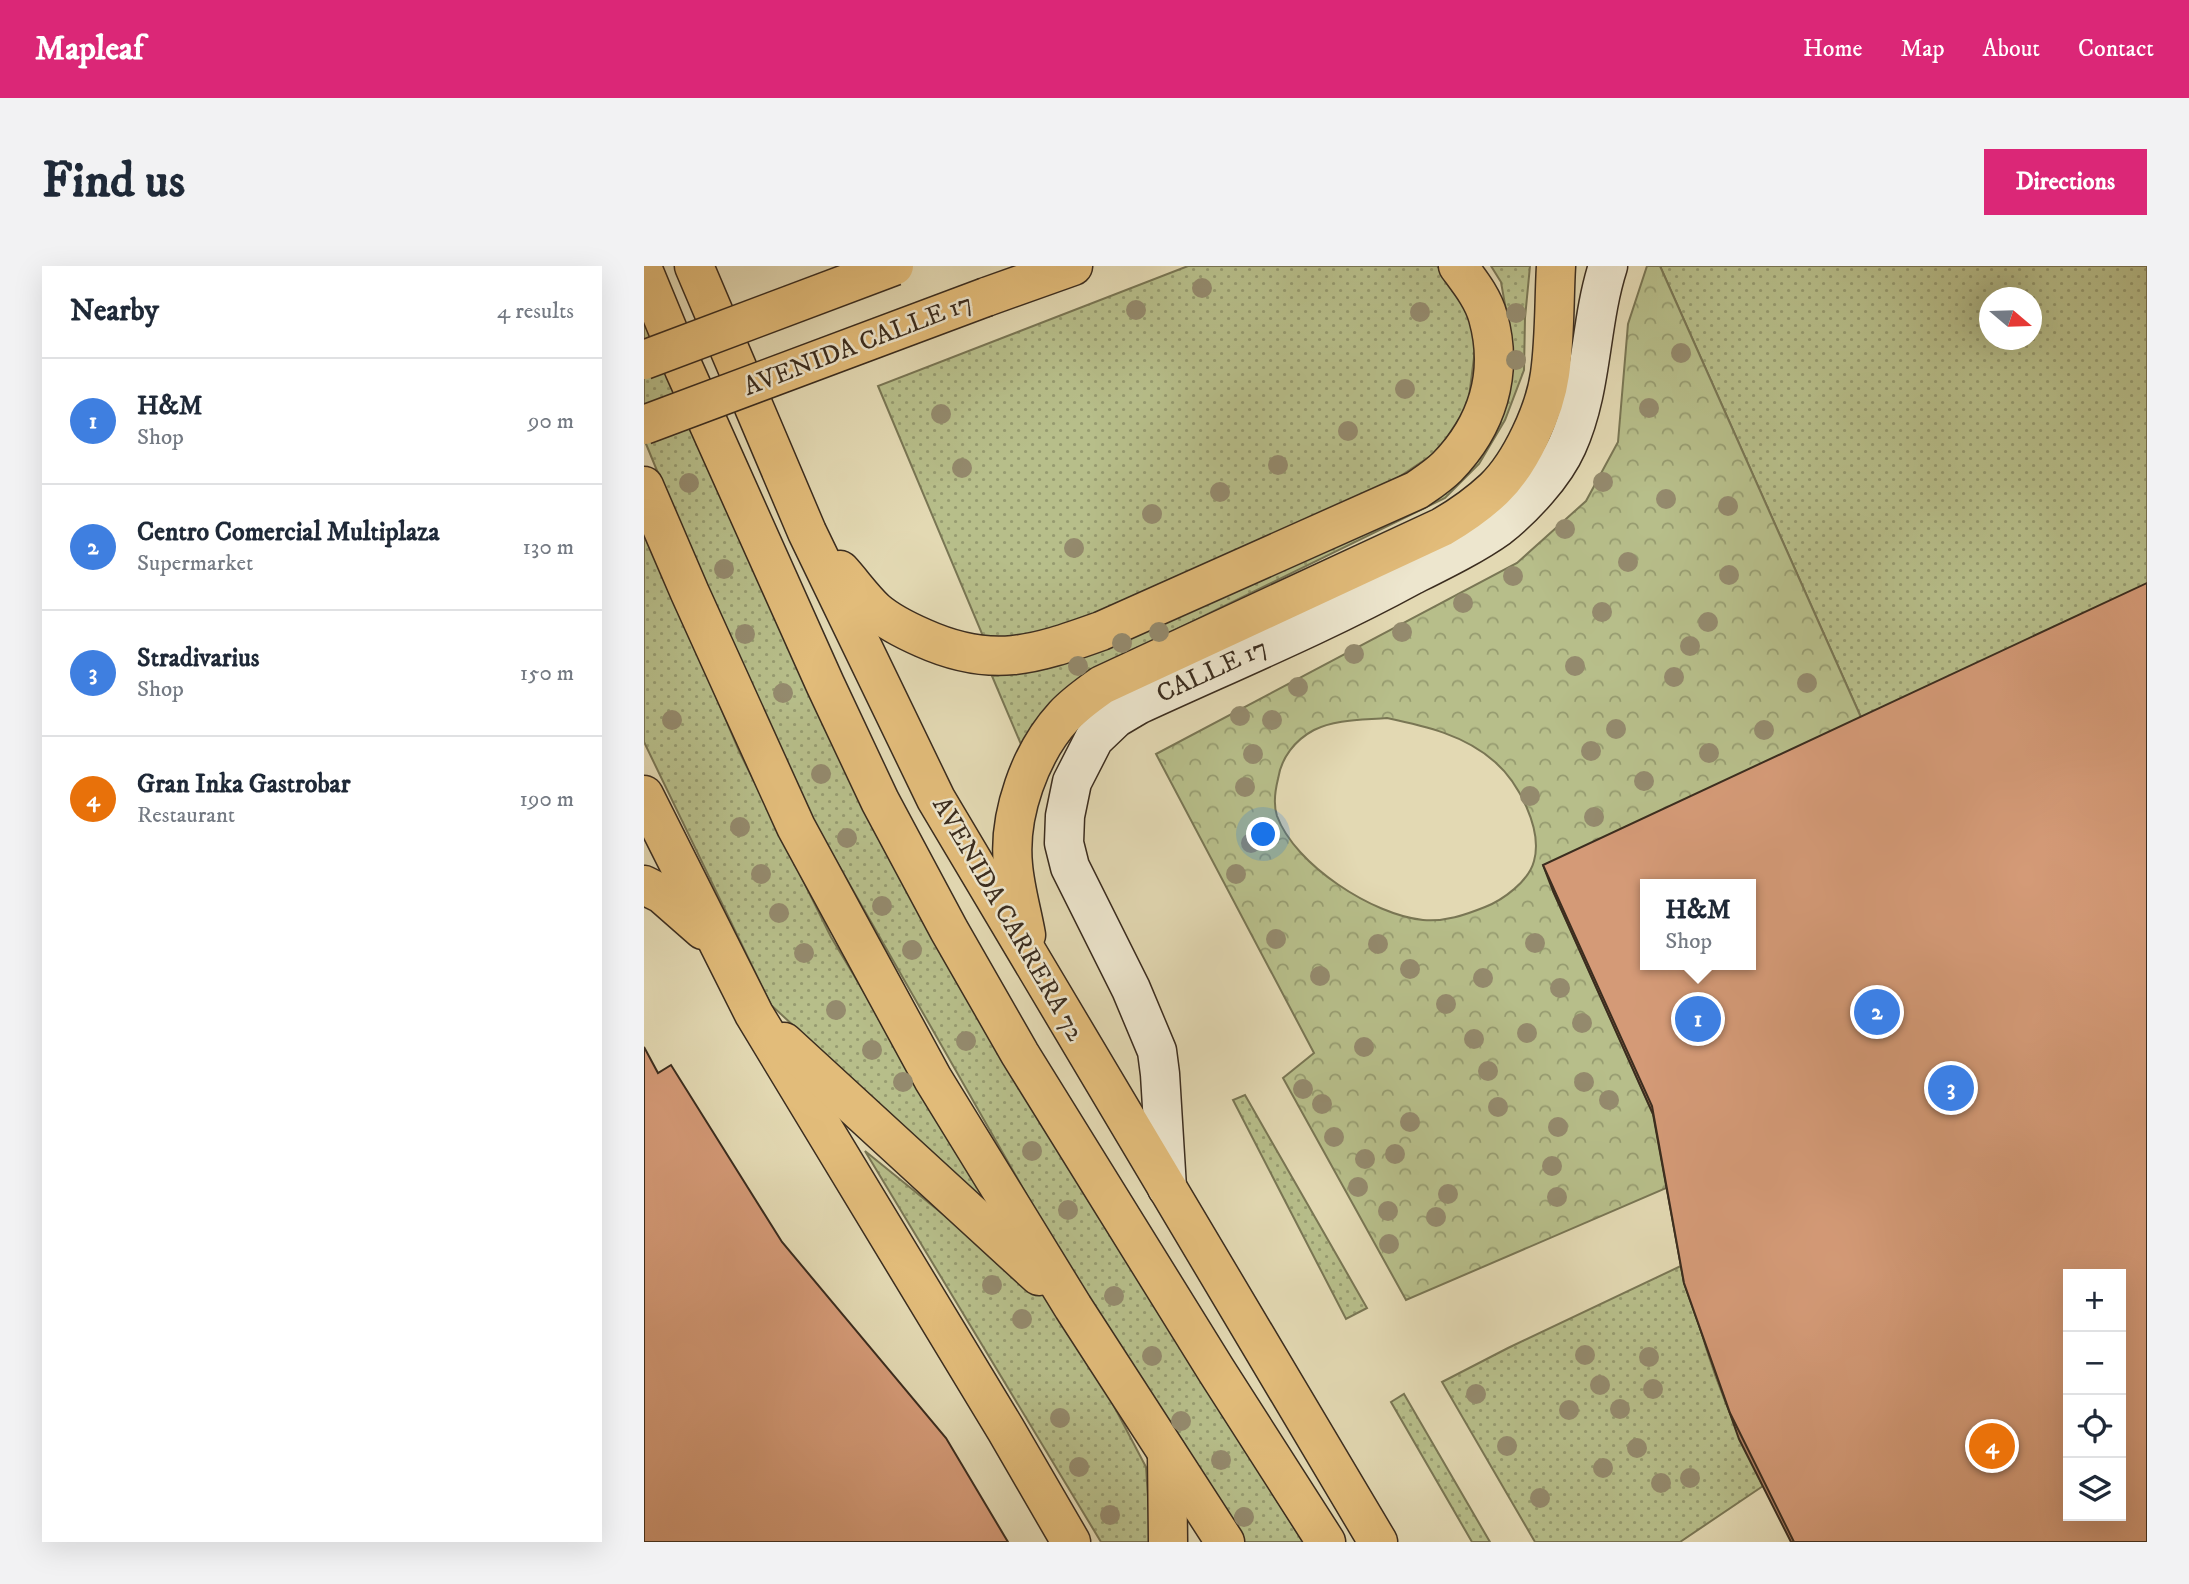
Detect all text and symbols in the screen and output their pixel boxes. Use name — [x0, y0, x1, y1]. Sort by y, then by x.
text: Mapleaf — [35, 29, 144, 70]
text: Home — [1803, 34, 1862, 64]
text: Map — [1900, 34, 1945, 64]
text: About — [1983, 34, 2040, 64]
text: Contact — [2078, 34, 2154, 64]
button: Directions — [1984, 149, 2147, 215]
text: Find us — [42, 151, 185, 213]
street label: AVENIDA CALLE 17 — [739, 286, 977, 404]
north arrow — [1979, 287, 2042, 350]
text: Nearby — [70, 293, 159, 330]
text: 4 results — [497, 297, 574, 326]
text: H&M — [137, 390, 203, 423]
text: 1 — [89, 407, 97, 436]
text: 90 m — [528, 407, 574, 436]
text: Shop — [137, 423, 184, 452]
text: Centro Comercial Multiplaza — [137, 516, 440, 549]
text: 2 — [87, 533, 99, 562]
text: 130 m — [522, 533, 574, 562]
text: Supermarket — [137, 549, 253, 578]
street label: CALLE 17 — [1151, 631, 1273, 711]
text: Stradivarius — [137, 642, 259, 675]
text: 3 — [89, 659, 97, 688]
text: 150 m — [520, 659, 574, 688]
text: Shop — [137, 675, 184, 704]
text: Gran Inka Gastrobar — [137, 768, 350, 801]
text: 4 — [86, 785, 100, 814]
text: 190 m — [520, 785, 574, 814]
street label: AVENIDA CARRERA 72 — [925, 791, 1092, 1047]
text: Restaurant — [137, 801, 235, 830]
your location — [1246, 817, 1280, 851]
popup — [1640, 879, 1756, 970]
text: H&M — [1665, 894, 1731, 927]
text: Shop — [1665, 927, 1712, 956]
pin: 2 — [1854, 986, 1900, 1038]
pin: 1 — [1675, 993, 1721, 1045]
pin: 3 — [1928, 1062, 1974, 1114]
map controls — [2063, 1269, 2126, 1521]
button: + — [2063, 1269, 2126, 1332]
button: − — [2063, 1332, 2126, 1395]
button: locate — [2063, 1395, 2126, 1458]
pin: 4 — [1969, 1420, 2015, 1472]
button: layers — [2063, 1458, 2126, 1521]

